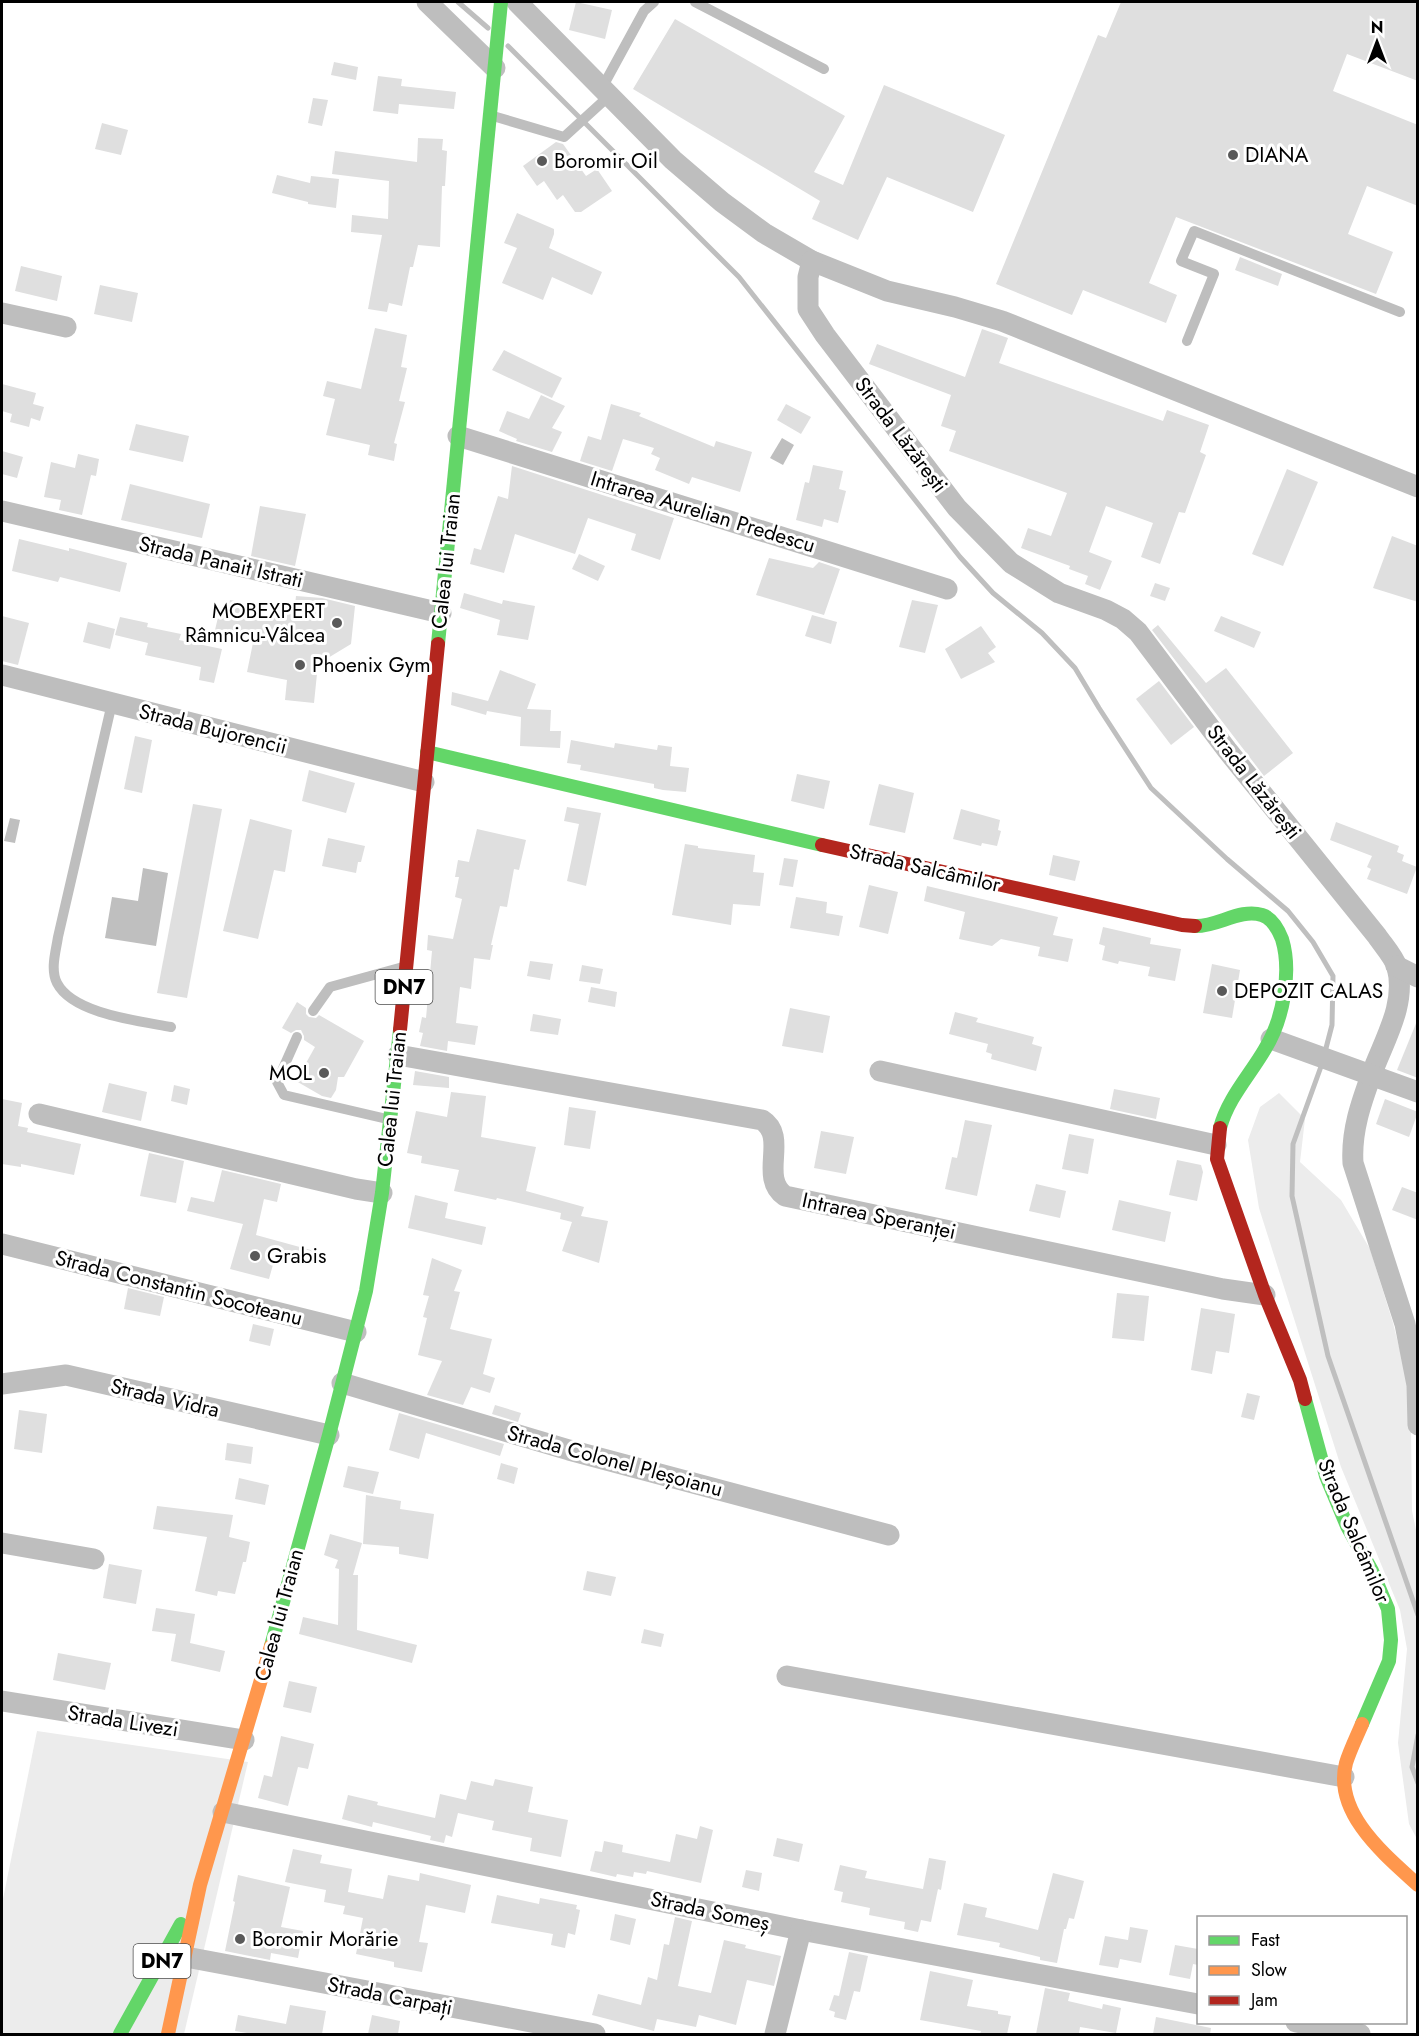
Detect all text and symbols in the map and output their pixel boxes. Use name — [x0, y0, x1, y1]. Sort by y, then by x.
north arrow — [1347, 12, 1407, 72]
text: N — [1371, 16, 1383, 39]
place label: DIANA — [1245, 140, 1309, 170]
place label: Boromir Oil — [554, 146, 658, 176]
marker: DIANA — [1226, 148, 1240, 162]
marker: Boromir Oil — [535, 154, 549, 168]
street label: Strada Lăzărești — [847, 371, 955, 499]
street label: Intrarea Aurelian Predescu — [587, 464, 819, 560]
street label: Calea lui Traian — [424, 492, 468, 630]
street label: Strada Panait Istrati — [136, 529, 306, 595]
place label: MOBEXPERT Râmnicu-Vâlcea — [185, 596, 325, 650]
marker: MOBEXPERT Râmnicu-Vâlcea — [330, 616, 344, 630]
place label: Phoenix Gym — [312, 650, 431, 680]
marker: Phoenix Gym — [293, 658, 307, 672]
street label: Strada Bujorencii — [136, 696, 290, 762]
street label: Strada Lăzărești — [1200, 718, 1308, 846]
street label: Strada Salcâmilor — [846, 836, 1004, 900]
road number: DN7 — [376, 970, 432, 1004]
place label: DEPOZIT CALAS — [1234, 976, 1383, 1006]
marker: DEPOZIT CALAS — [1215, 984, 1229, 998]
street label: Calea lui Traian — [370, 1030, 414, 1168]
place label: MOL — [269, 1058, 313, 1088]
marker: MOL — [317, 1066, 331, 1080]
street label: Intrarea Speranței — [799, 1185, 959, 1247]
place label: Grabis — [267, 1241, 326, 1271]
street label: Strada Constantin Socoteanu — [52, 1243, 306, 1333]
marker: Grabis — [248, 1249, 262, 1263]
street label: Strada Vidra — [108, 1371, 222, 1425]
street label: Strada Colonel Pleșoianu — [504, 1418, 726, 1504]
street label: Strada Salcâmilor — [1310, 1454, 1398, 1609]
street label: Calea lui Traian — [247, 1545, 311, 1685]
street label: Strada Livezi — [65, 1697, 181, 1745]
street label: Strada Someș — [648, 1884, 772, 1938]
legend — [1197, 1916, 1407, 2024]
place label: Boromir Morărie — [252, 1924, 398, 1954]
text: Fast — [1251, 1927, 1280, 1953]
marker: Boromir Morărie — [233, 1932, 247, 1946]
road number: DN7 — [134, 1944, 190, 1978]
text: Slow — [1251, 1957, 1288, 1983]
street label: Strada Carpați — [325, 1969, 455, 2023]
text: Jam — [1249, 1987, 1278, 2013]

